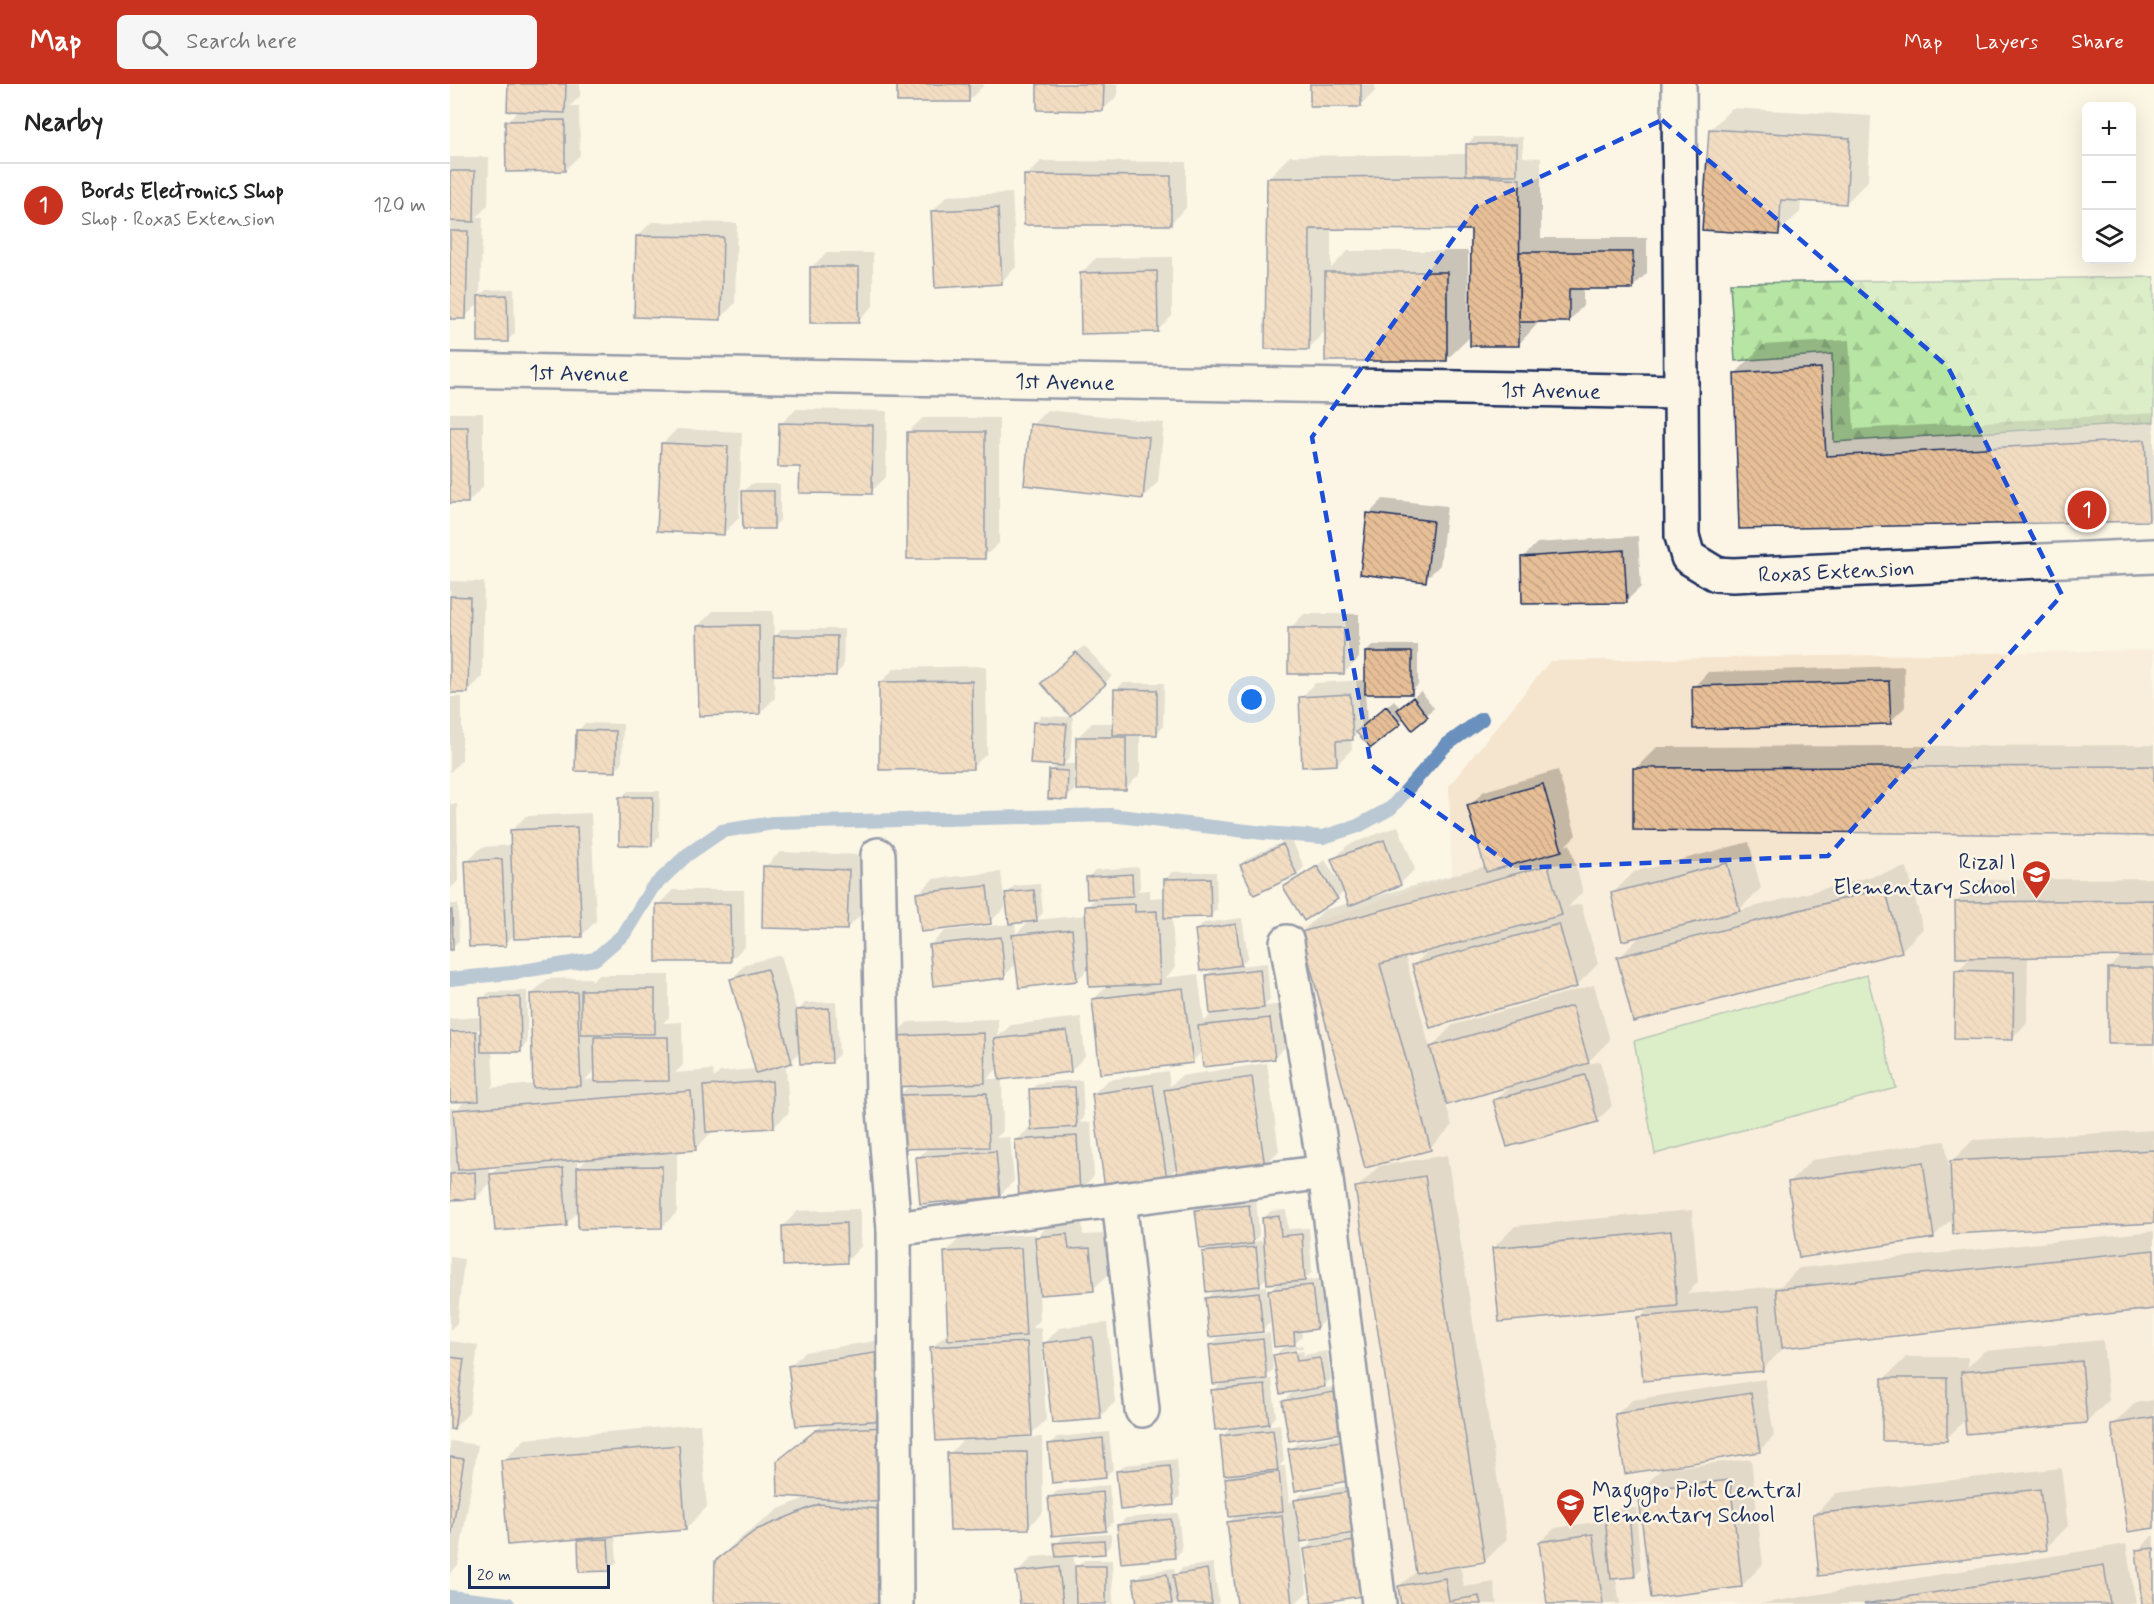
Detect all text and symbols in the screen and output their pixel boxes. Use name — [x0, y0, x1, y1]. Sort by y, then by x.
search box — [117, 15, 537, 69]
text: Map — [30, 24, 81, 61]
icon: search — [138, 26, 171, 59]
text: Search here — [186, 28, 297, 56]
text: Map — [1904, 28, 1942, 56]
text: Layers — [1975, 28, 2038, 56]
text: Share — [2071, 28, 2124, 56]
map controls — [2082, 102, 2136, 264]
button: + — [2082, 102, 2136, 156]
text: Nearby — [24, 106, 103, 140]
button: − — [2082, 156, 2136, 210]
text: Bords Electronics Shop — [81, 178, 284, 206]
text: 1 — [39, 192, 48, 219]
text: 120 m — [373, 192, 426, 219]
text: Shop · Roxas Extension — [81, 206, 275, 233]
button: layers — [2082, 210, 2136, 264]
street label: 1st Avenue — [529, 359, 629, 389]
street label: 1st Avenue — [1015, 368, 1115, 398]
street label: 1st Avenue — [1501, 377, 1601, 407]
pin: 1 — [2068, 488, 2106, 532]
street label: Roxas Extension — [1758, 555, 1915, 590]
your location — [1237, 685, 1266, 714]
place label: Rizal I Elementary School — [1833, 849, 2016, 902]
school or university icon: Rizal I Elementary School — [2021, 858, 2053, 900]
place label: Magugpo Pilot Central Elementary School — [1592, 1477, 1801, 1530]
school or university icon: Magugpo Pilot Central Elementary School — [1555, 1486, 1587, 1528]
scale bar — [468, 1562, 610, 1590]
text: 20 m — [477, 1565, 511, 1586]

